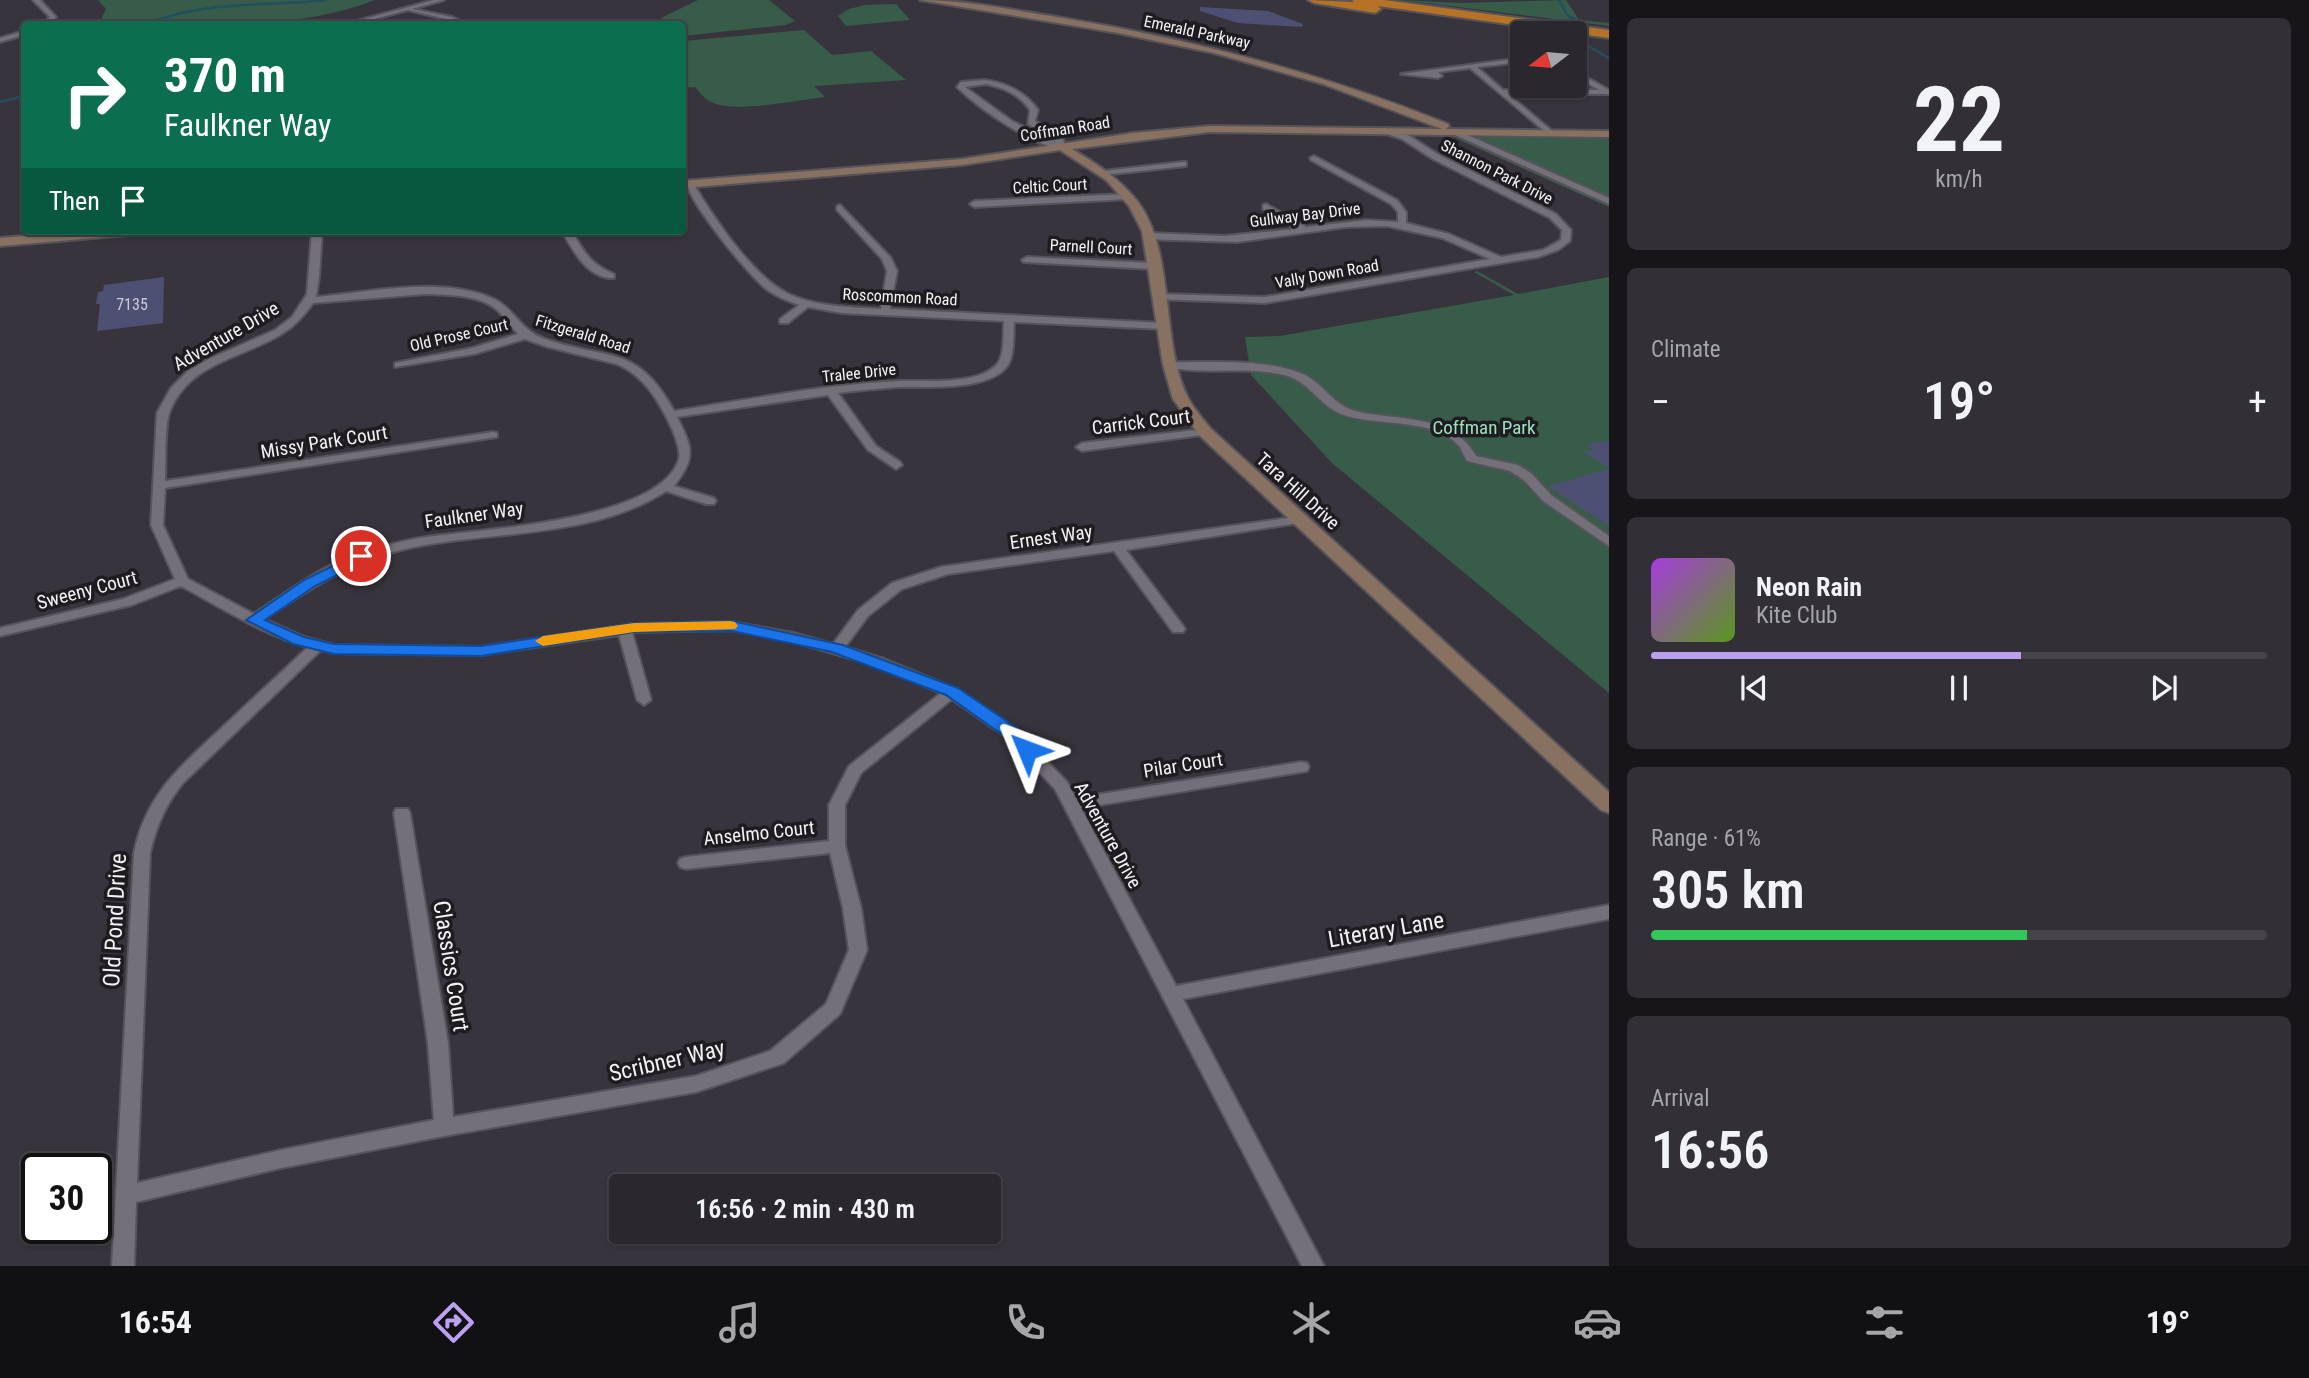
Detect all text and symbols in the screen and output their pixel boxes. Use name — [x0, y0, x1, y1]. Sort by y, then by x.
street label: Emerald Parkway — [1142, 11, 1252, 53]
north arrow — [1510, 21, 1587, 98]
map controls — [1510, 21, 1587, 98]
text: 370 m — [164, 47, 286, 104]
icon: right — [49, 49, 140, 140]
text: 22 — [1913, 67, 2005, 173]
text: Faulkner Way — [164, 106, 331, 144]
street label: Coffman Road — [1019, 113, 1111, 145]
street label: Shannon Park Drive — [1438, 136, 1556, 208]
text: km/h — [1935, 166, 1983, 193]
street label: Celtic Court — [1012, 175, 1088, 197]
icon: arrive — [114, 182, 152, 220]
text: Then — [49, 186, 100, 216]
street label: Gullway Bay Drive — [1249, 199, 1361, 231]
street label: Parnell Court — [1049, 235, 1133, 259]
street label: Vally Down Road — [1274, 256, 1380, 292]
street label: Roscommon Road — [842, 285, 958, 309]
house number: 7135 — [116, 295, 148, 314]
street label: Adventure Drive — [169, 296, 283, 375]
street label: Fitzgerald Road — [533, 311, 633, 357]
street label: Old Prose Court — [408, 314, 510, 355]
text: Climate — [1651, 336, 1721, 363]
street label: Tralee Drive — [821, 360, 897, 386]
text: 19° — [1923, 371, 1995, 432]
text: − — [1651, 380, 1670, 424]
text: + — [2248, 380, 2267, 424]
street label: Carrick Court — [1091, 405, 1191, 439]
park label: Coffman Park — [1432, 416, 1536, 439]
street label: Missy Park Court — [259, 421, 389, 463]
street label: Tara Hill Drive — [1252, 448, 1344, 534]
street label: Faulkner Way — [423, 497, 525, 533]
street label: Ernest Way — [1008, 520, 1094, 554]
pin — [331, 526, 391, 586]
icon: arrive — [342, 537, 380, 575]
street label: Sweeny Court — [34, 566, 140, 614]
text: Neon Rain — [1756, 572, 1862, 602]
text: Kite Club — [1756, 602, 1837, 629]
icon: previous — [1735, 669, 1773, 707]
icon: pause — [1940, 669, 1978, 707]
icon: next — [2145, 669, 2183, 707]
position arrow — [990, 713, 1064, 787]
street label: Pilar Court — [1142, 747, 1224, 783]
street label: Adventure Drive — [1069, 778, 1147, 892]
street label: Anselmo Court — [702, 816, 816, 850]
text: Range · 61% — [1651, 825, 1761, 852]
street label: Old Pond Drive — [98, 853, 132, 987]
text: 305 km — [1651, 860, 1805, 921]
street label: Classics Court — [427, 899, 475, 1033]
street label: Literary Lane — [1326, 907, 1446, 953]
street label: Scribner Way — [606, 1034, 728, 1087]
text: Arrival — [1651, 1085, 1710, 1112]
text: 16:56 — [1651, 1120, 1769, 1181]
speed limit sign: 30 — [21, 1153, 112, 1244]
text: 16:56 · 2 min · 430 m — [695, 1194, 915, 1224]
icon: directions — [429, 1298, 478, 1347]
icon: music — [715, 1298, 764, 1347]
icon: phone — [1001, 1298, 1050, 1347]
icon: climate — [1287, 1298, 1336, 1347]
icon: car — [1573, 1298, 1622, 1347]
icon: filters — [1860, 1298, 1909, 1347]
text: 16:54 — [119, 1303, 192, 1341]
text: 19° — [2146, 1303, 2190, 1341]

